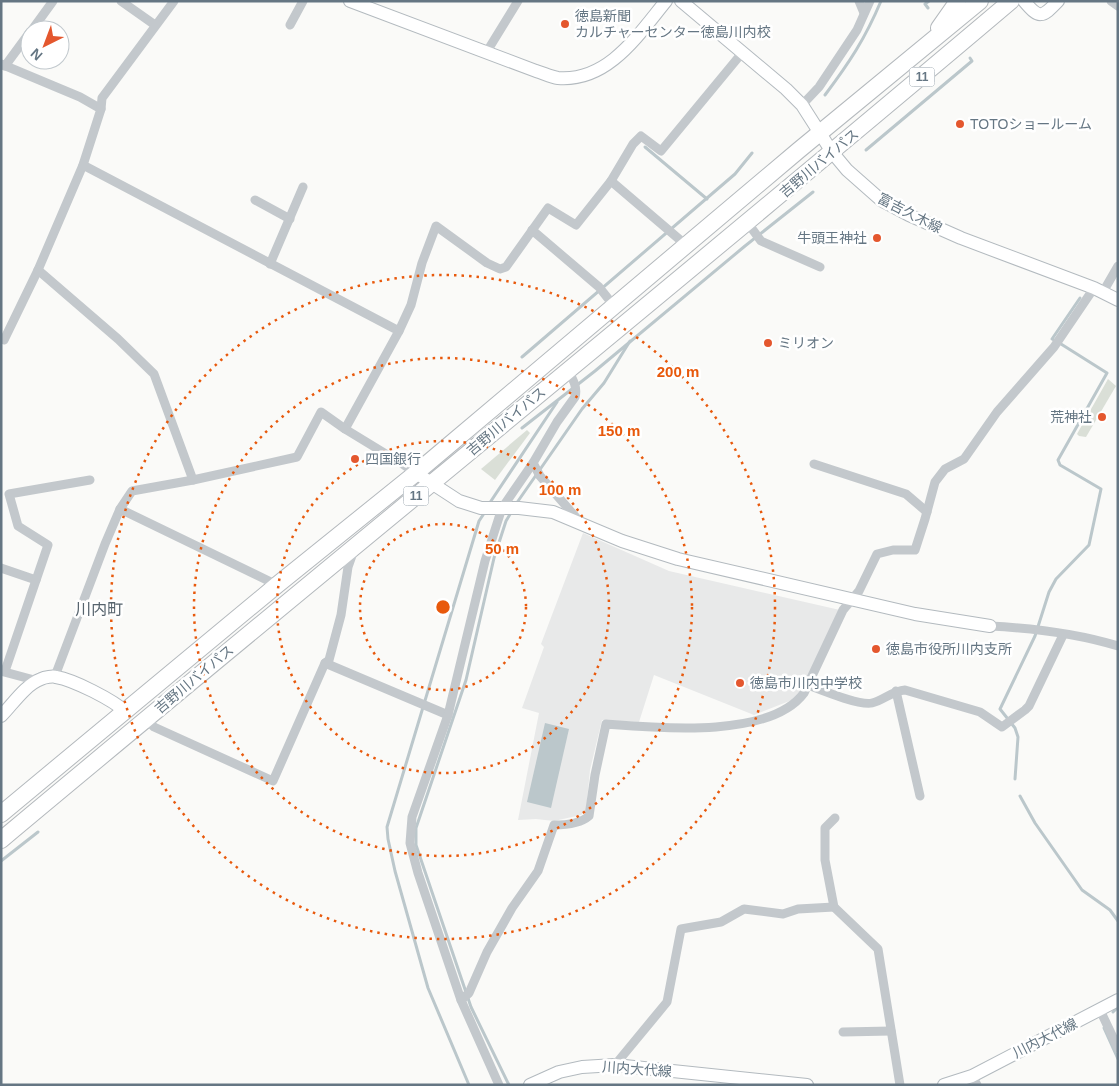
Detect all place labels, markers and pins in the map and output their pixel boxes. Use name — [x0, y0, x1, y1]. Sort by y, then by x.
place label: 徳島新聞 カルチャーセンター徳島川内校 — [575, 8, 771, 40]
marker: 徳島新聞 カルチャーセンター徳島川内校 — [559, 18, 571, 30]
place label: TOTOショールーム — [970, 116, 1092, 132]
marker: TOTOショールーム — [954, 118, 966, 130]
place label: 牛頭王神社 — [797, 230, 867, 246]
marker: 牛頭王神社 — [871, 232, 883, 244]
place label: ミリオン — [778, 335, 834, 351]
marker: ミリオン — [762, 337, 774, 349]
place label: 荒神社 — [1050, 409, 1092, 425]
marker: 荒神社 — [1096, 411, 1108, 423]
place label: 四国銀行 — [365, 451, 421, 467]
marker: 四国銀行 — [349, 453, 361, 465]
centre of rings — [434, 598, 452, 616]
place label: 徳島市役所川内支所 — [886, 641, 1012, 657]
marker: 徳島市役所川内支所 — [870, 643, 882, 655]
place label: 徳島市川内中学校 — [750, 675, 862, 691]
marker: 徳島市川内中学校 — [734, 677, 746, 689]

